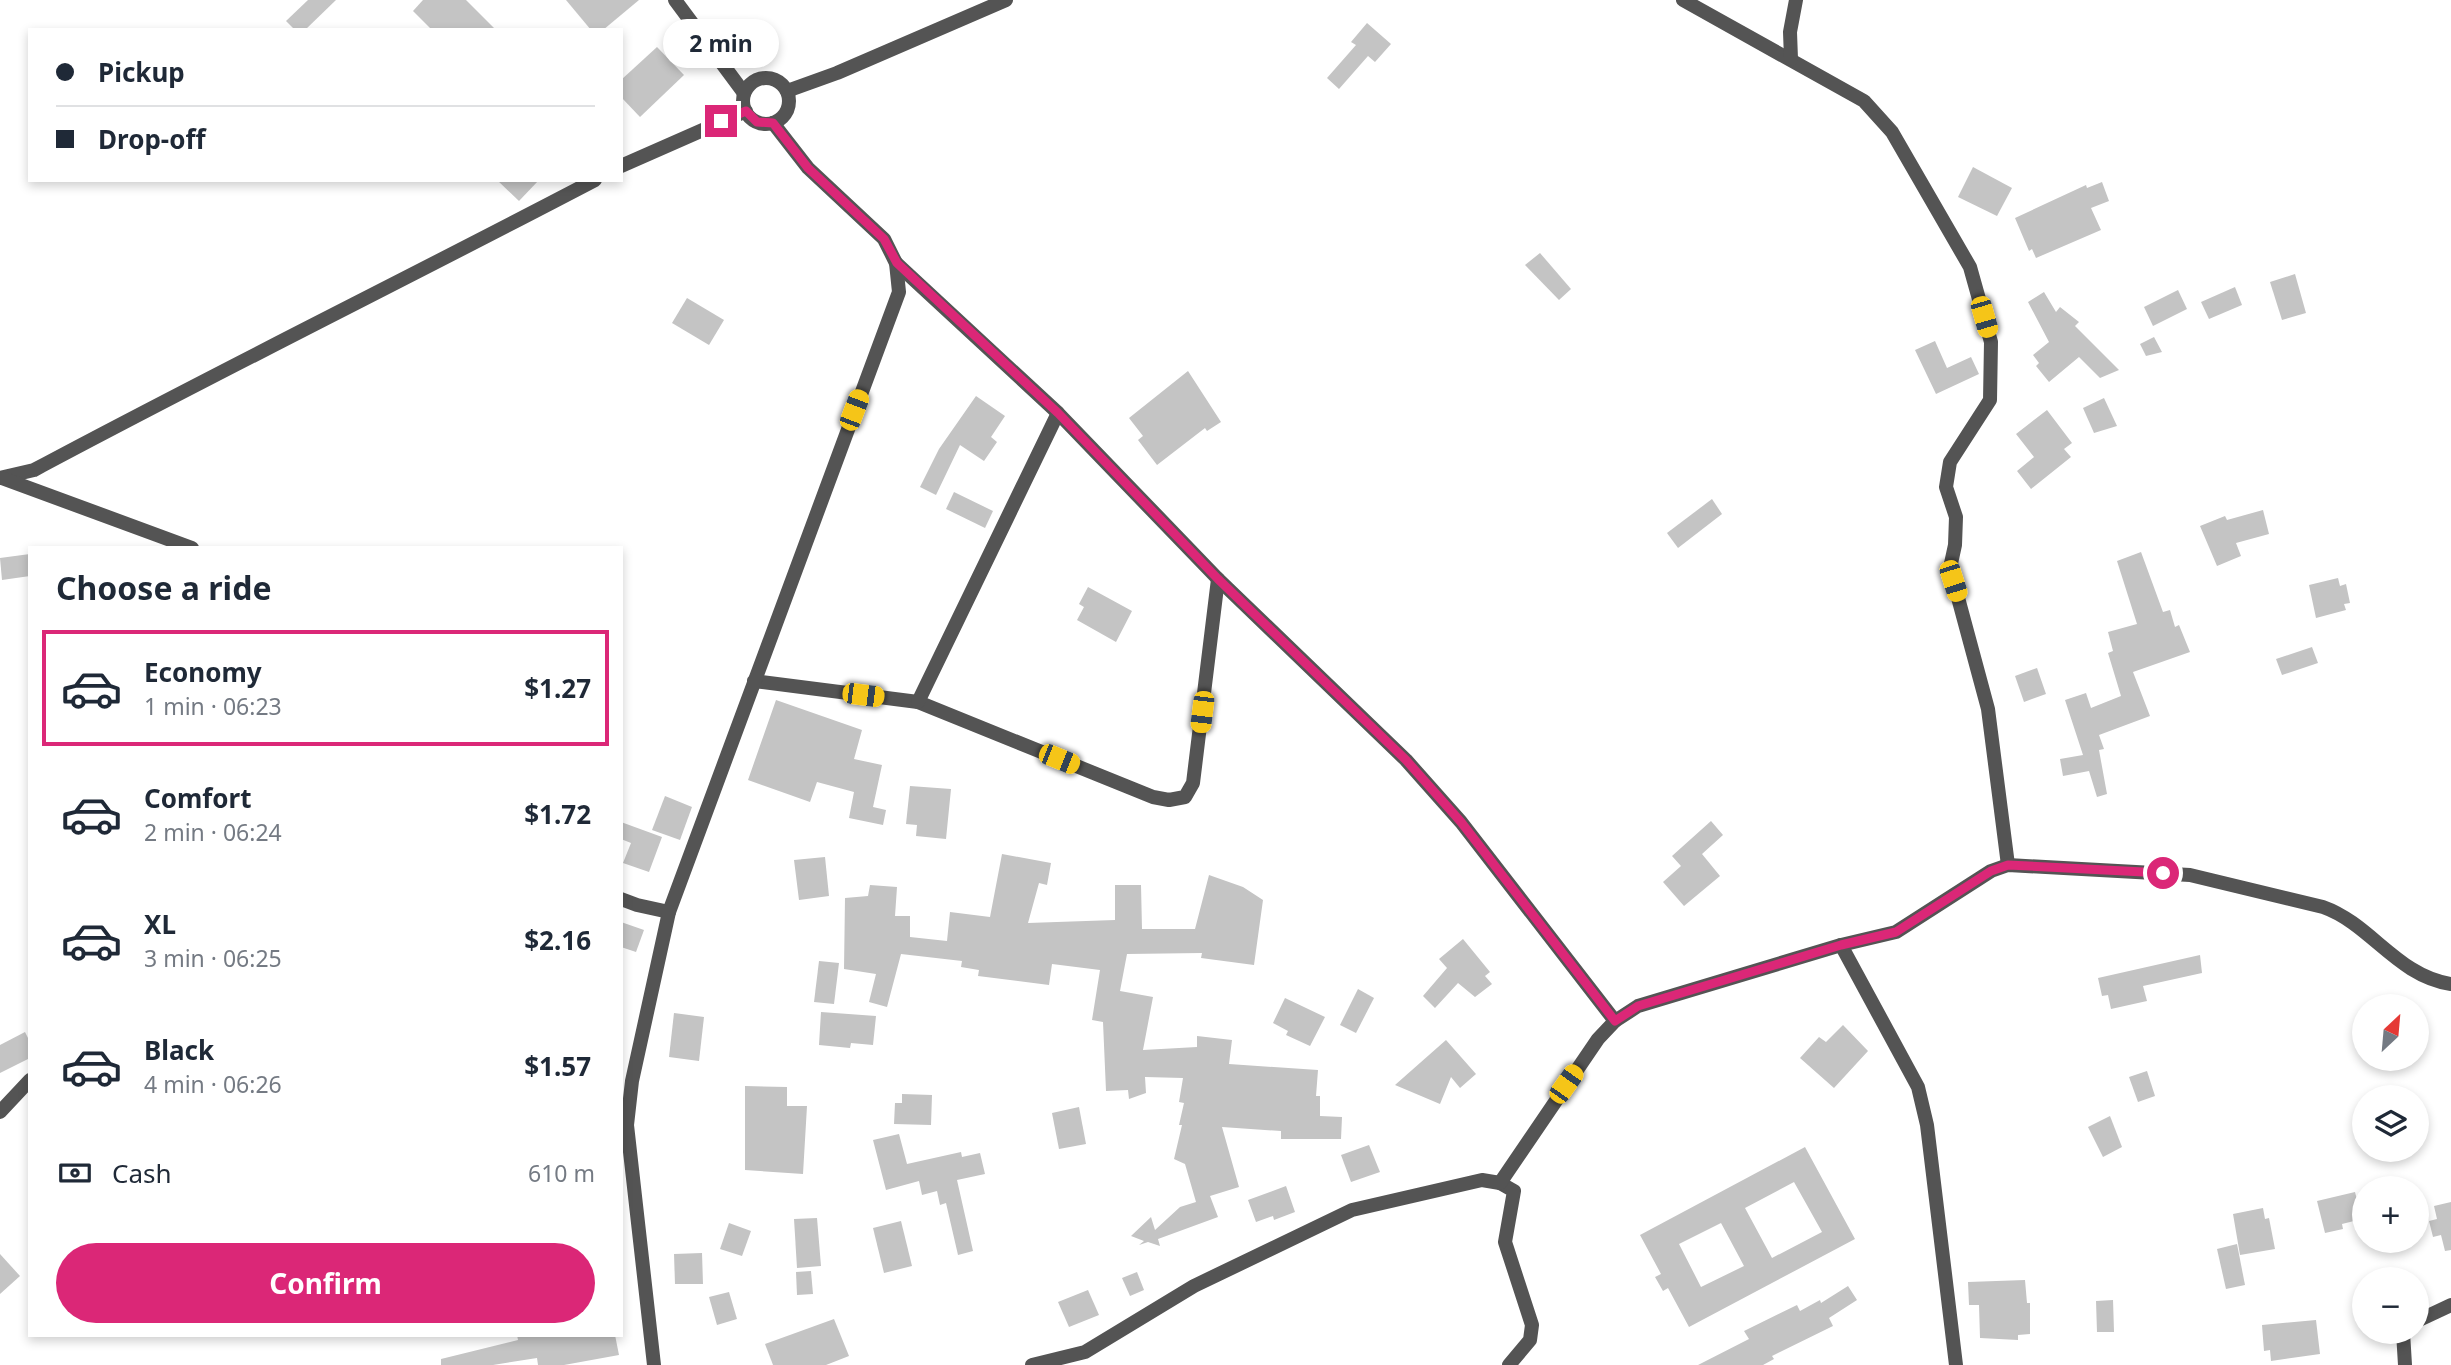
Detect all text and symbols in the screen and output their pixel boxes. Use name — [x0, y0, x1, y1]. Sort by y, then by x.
callout: 2 min — [663, 19, 779, 68]
text: 2 min — [689, 27, 753, 59]
text: Pickup — [98, 54, 185, 90]
route end — [705, 105, 737, 137]
text: Drop-off — [98, 121, 205, 157]
car — [1969, 294, 2000, 340]
car — [837, 387, 872, 433]
car — [1937, 558, 1970, 604]
text: Choose a ride — [56, 566, 272, 609]
text: Economy — [144, 654, 262, 690]
icon: car — [60, 657, 123, 720]
text: $1.27 — [524, 670, 591, 706]
car — [841, 682, 886, 708]
text: 1 min · 06:23 — [144, 690, 282, 722]
car — [1190, 690, 1215, 734]
car — [1036, 741, 1083, 777]
text: Comfort — [144, 780, 252, 816]
icon: car — [60, 783, 123, 846]
text: $1.72 — [524, 796, 591, 832]
text: 2 min · 06:24 — [144, 816, 282, 848]
route start — [2147, 857, 2179, 889]
text: XL — [144, 906, 176, 942]
icon: car — [60, 909, 123, 972]
text: $2.16 — [524, 922, 591, 958]
text: 3 min · 06:25 — [144, 942, 282, 974]
north arrow — [2352, 994, 2429, 1071]
map controls — [2352, 994, 2429, 1344]
text: Black — [144, 1032, 214, 1068]
icon: car — [60, 1035, 123, 1098]
text: $1.57 — [524, 1048, 591, 1084]
car — [1546, 1061, 1587, 1107]
text: 4 min · 06:26 — [144, 1068, 282, 1100]
button: layers — [2352, 1085, 2429, 1162]
icon: cash — [56, 1154, 94, 1192]
text: Cash — [112, 1155, 172, 1191]
text: 610 m — [528, 1157, 595, 1189]
button: + — [2352, 1176, 2429, 1253]
button: Confirm — [56, 1243, 595, 1323]
button: − — [2352, 1267, 2429, 1344]

